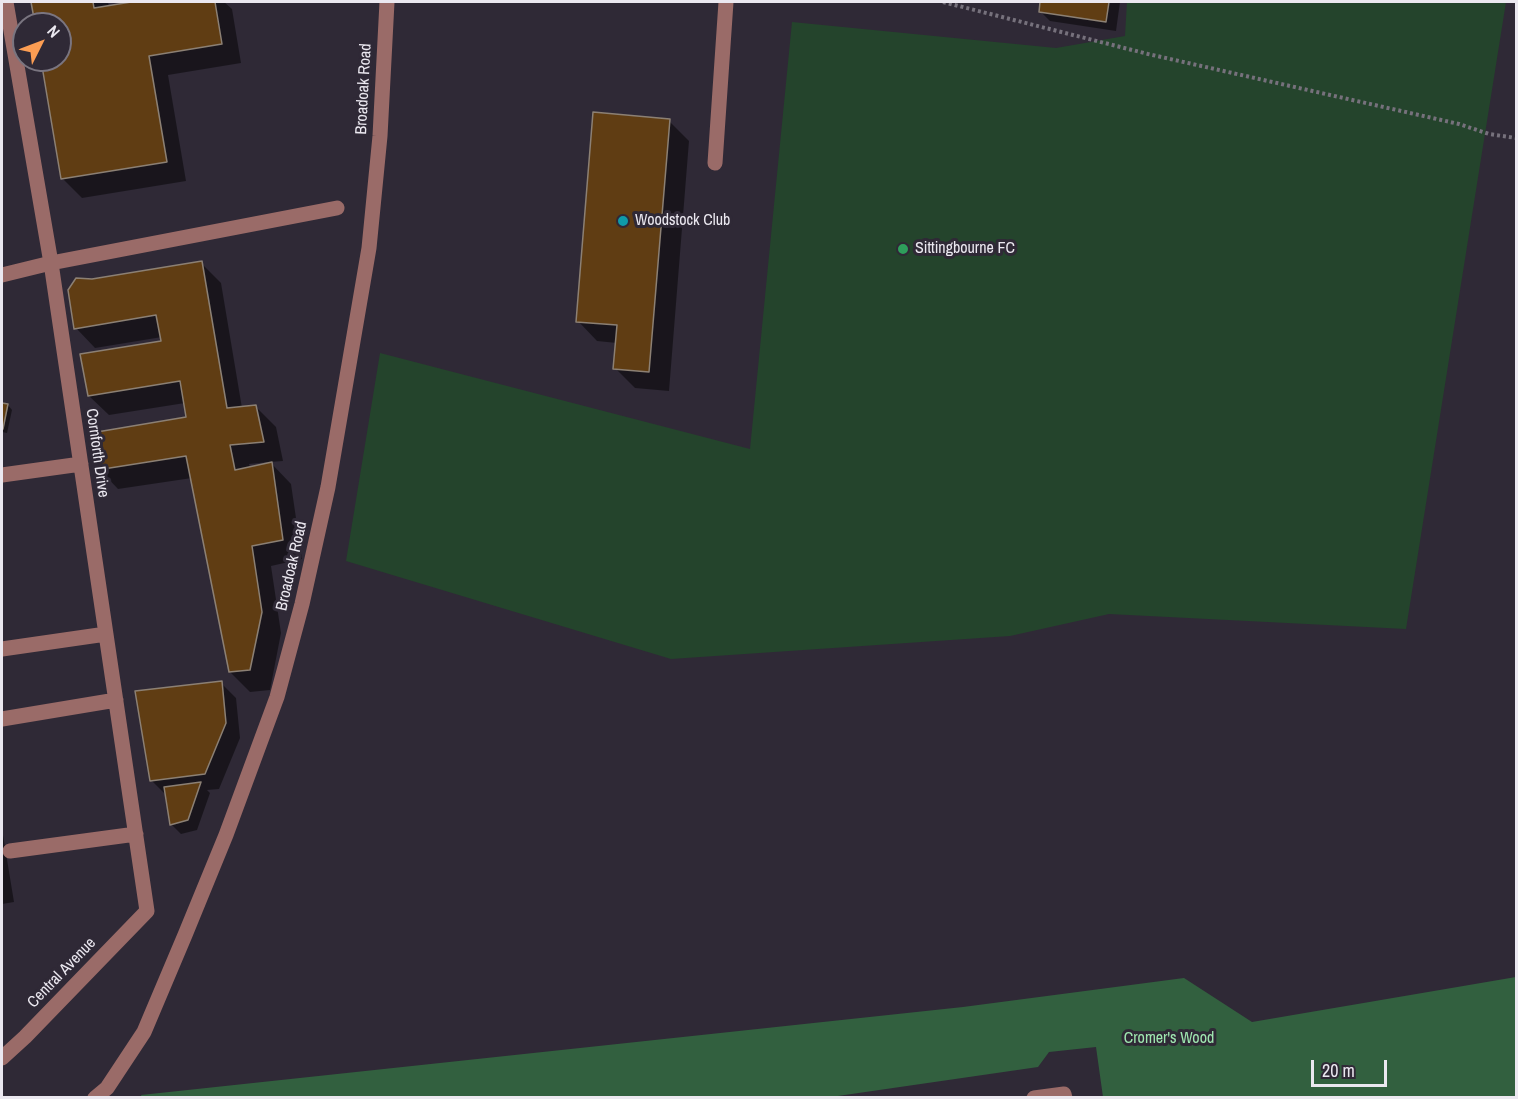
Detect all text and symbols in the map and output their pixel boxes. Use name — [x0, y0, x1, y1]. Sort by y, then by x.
north arrow — [12, 12, 72, 72]
text: N — [43, 20, 65, 42]
street label: Broadoak Road — [352, 43, 376, 135]
place label: Woodstock Club — [635, 211, 730, 231]
marker: Woodstock Club — [616, 214, 630, 228]
place label: Sittingbourne FC — [915, 239, 1015, 259]
marker: Sittingbourne FC — [896, 242, 910, 256]
street label: Cornforth Drive — [81, 407, 113, 499]
street label: Broadoak Road — [272, 519, 312, 613]
street label: Central Avenue — [24, 934, 100, 1012]
park label: Cromer's Wood — [1124, 1029, 1214, 1049]
scale bar — [1314, 1048, 1390, 1086]
text: 20 m — [1322, 1058, 1355, 1083]

